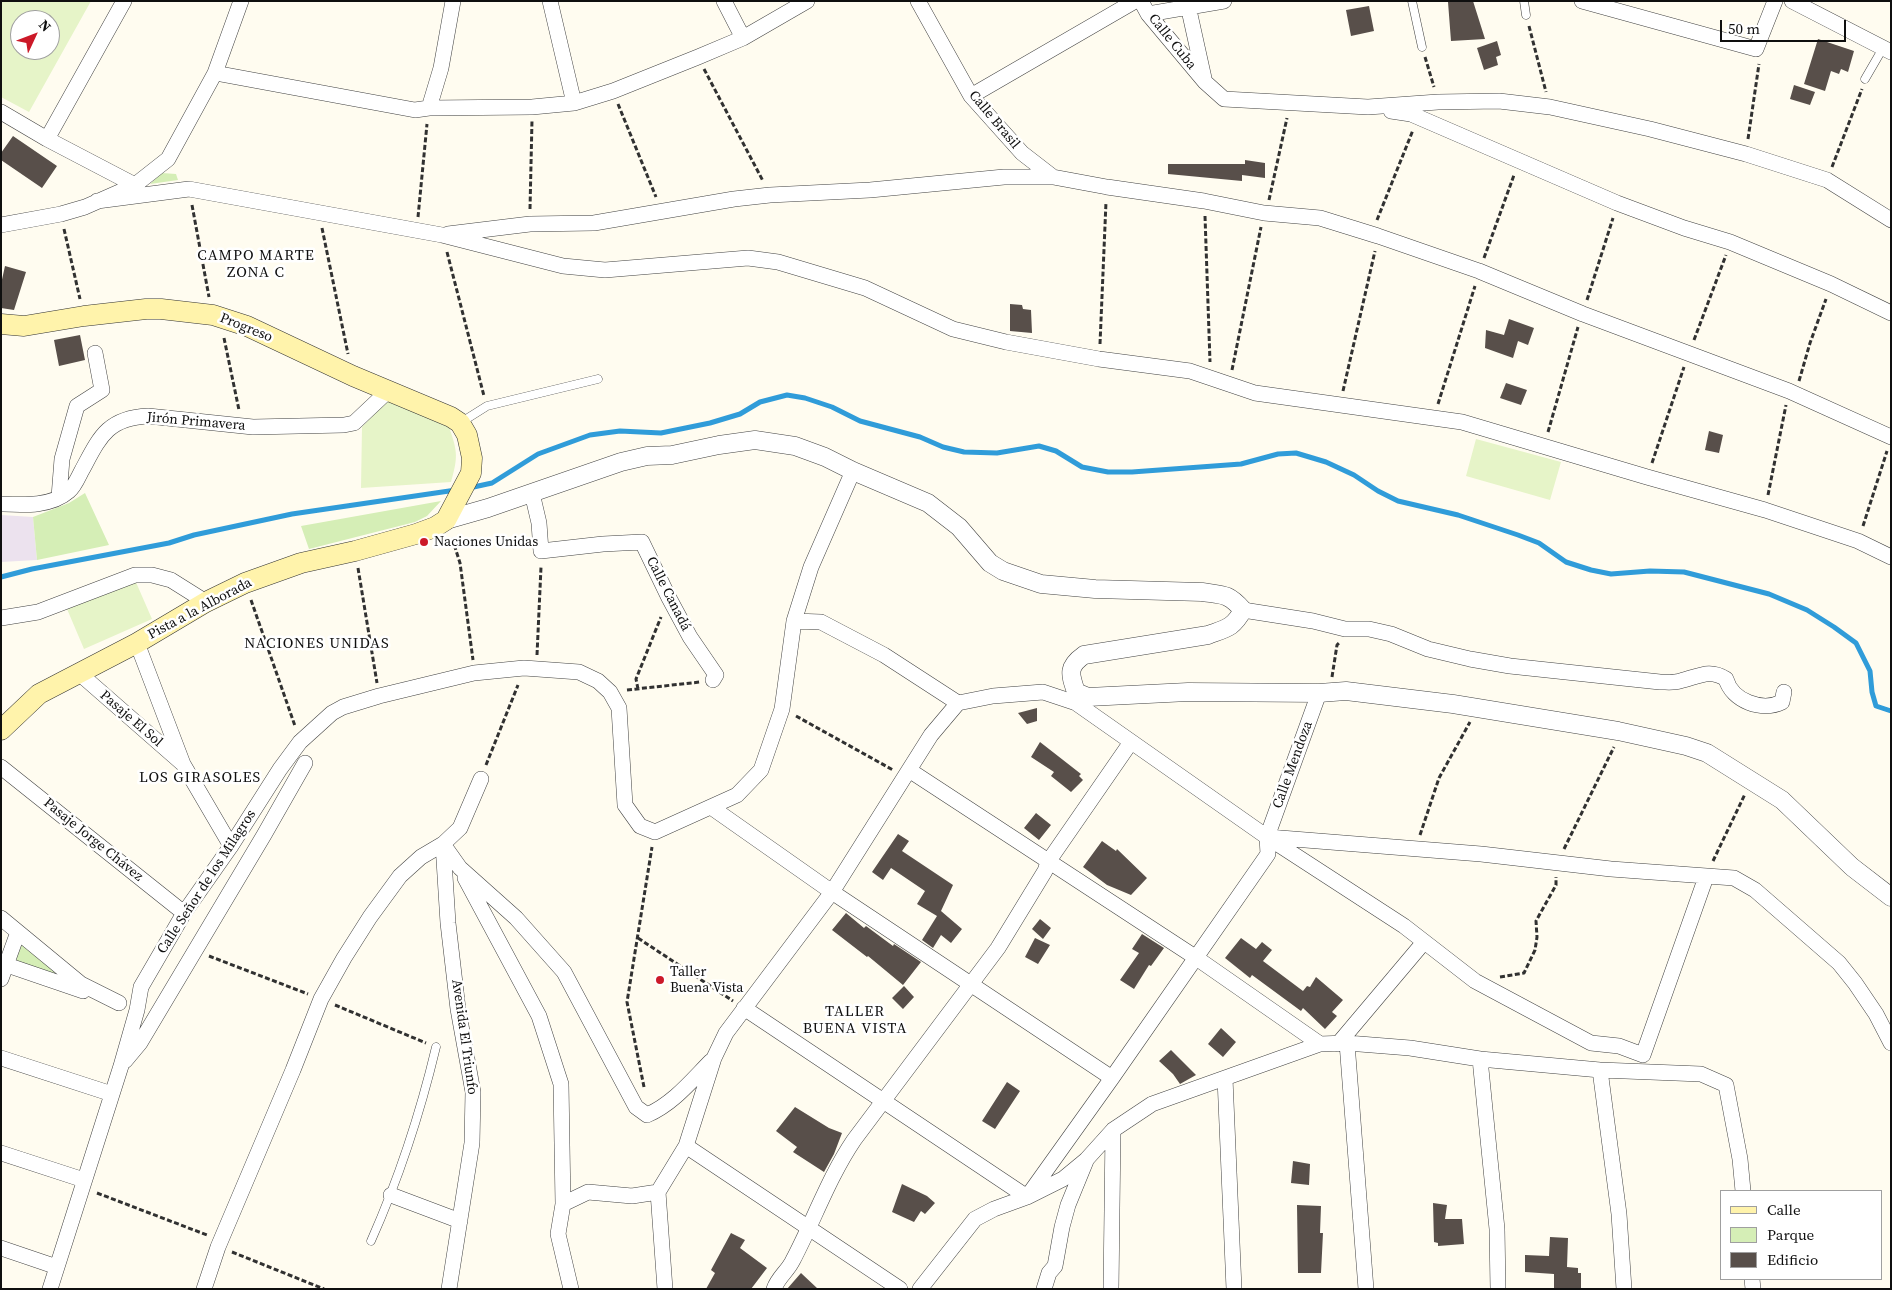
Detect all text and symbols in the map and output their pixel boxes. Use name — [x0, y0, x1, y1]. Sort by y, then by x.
north arrow — [10, 10, 60, 60]
scale bar — [1722, 10, 1848, 42]
street label: Calle Cuba — [1144, 11, 1200, 73]
text: N — [34, 15, 56, 36]
text: 50 m — [1728, 18, 1760, 39]
street label: Calle Brasil — [965, 87, 1023, 153]
district label: CAMPO MARTE ZONA C — [196, 247, 316, 282]
street label: Progreso — [217, 310, 275, 346]
street label: Jirón Primavera — [146, 409, 246, 435]
place label: Naciones Unidas — [434, 534, 538, 550]
marker: Naciones Unidas — [418, 536, 430, 548]
street label: Calle Canadá — [642, 554, 694, 634]
street label: Pista a la Alborada — [145, 574, 255, 644]
district label: NACIONES UNIDAS — [242, 635, 392, 653]
street label: Pasaje El Sol — [96, 687, 166, 751]
street label: Calle Mendoza — [1269, 719, 1317, 811]
district label: LOS GIRASOLES — [137, 769, 263, 787]
street label: Pasaje Jorge Chávez — [40, 795, 146, 885]
street label: Calle Señor de los Milagros — [154, 807, 260, 957]
place label: Taller Buena Vista — [670, 964, 743, 996]
marker: Taller Buena Vista — [654, 974, 666, 986]
street label: Avenida El Triunfo — [448, 978, 480, 1096]
district label: TALLER BUENA VISTA — [801, 1003, 909, 1038]
legend — [1720, 1190, 1882, 1280]
text: Calle — [1767, 1199, 1801, 1220]
text: Parque — [1767, 1224, 1814, 1245]
text: Edificio — [1767, 1249, 1818, 1270]

